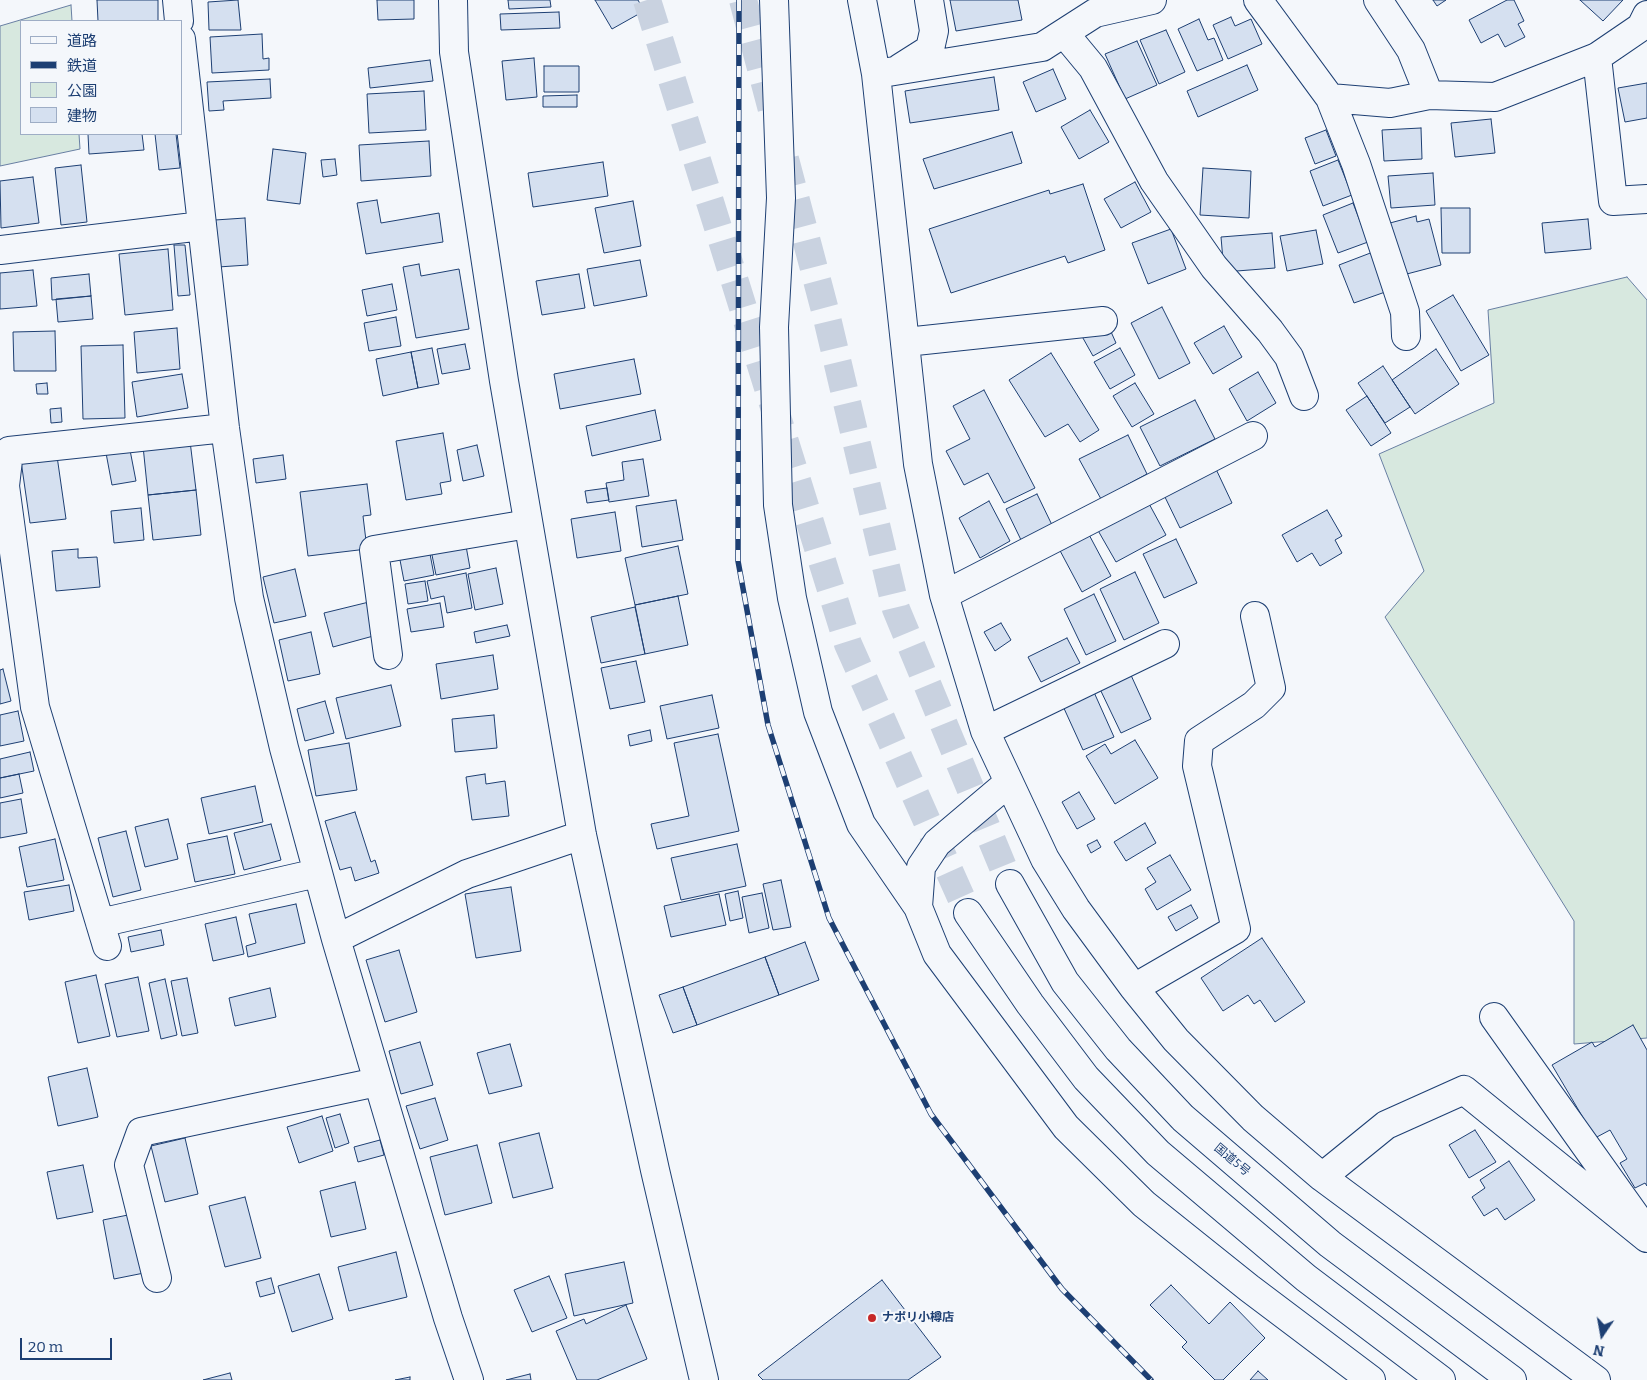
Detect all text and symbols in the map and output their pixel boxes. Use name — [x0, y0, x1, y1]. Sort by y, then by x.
legend — [20, 20, 182, 135]
text: 道路 — [67, 32, 97, 50]
text: 鉄道 — [67, 57, 97, 75]
text: 公園 — [67, 82, 97, 100]
text: 建物 — [67, 107, 97, 125]
street label: 国道5号 — [1211, 1141, 1253, 1179]
north arrow — [1577, 1310, 1627, 1360]
place label: ナポリ小樽店 — [882, 1311, 954, 1325]
marker: ナポリ小樽店 — [866, 1312, 878, 1324]
scale bar — [22, 1328, 115, 1360]
text: 20 m — [28, 1338, 63, 1356]
text: N — [1592, 1341, 1606, 1360]

